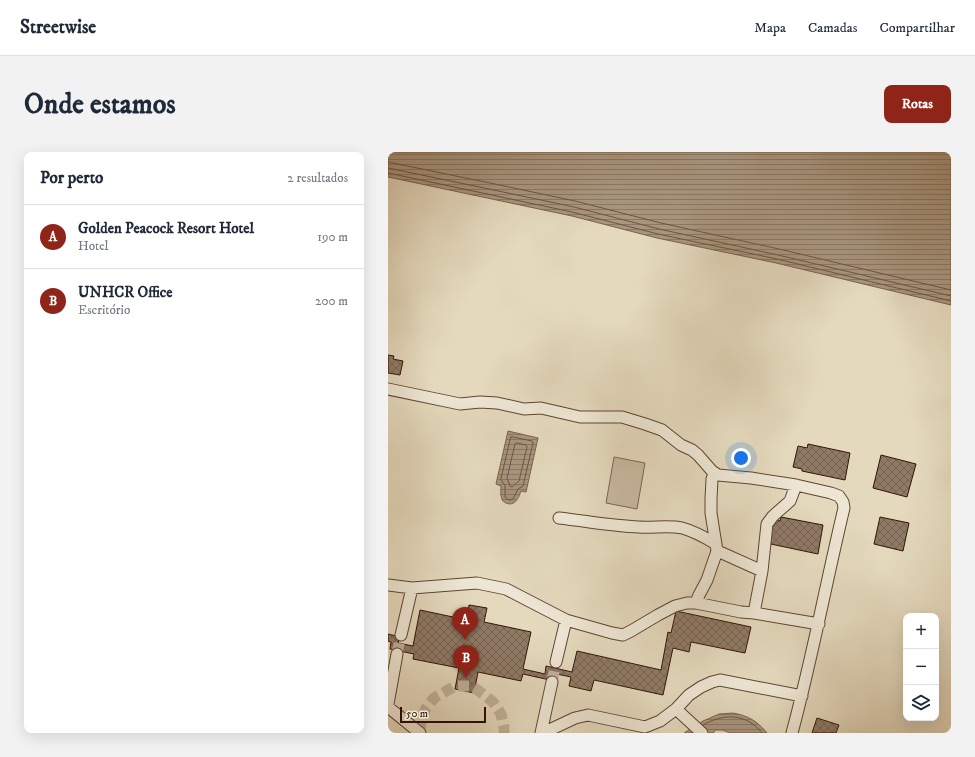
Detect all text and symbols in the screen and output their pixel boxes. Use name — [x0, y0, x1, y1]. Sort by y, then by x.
text: Streetwise — [20, 16, 96, 39]
text: Mapa — [754, 19, 786, 37]
text: Camadas — [808, 19, 857, 37]
text: Compartilhar — [879, 19, 955, 37]
button: Rotas — [884, 85, 951, 123]
text: Onde estamos — [24, 87, 176, 122]
text: Por perto — [40, 167, 103, 189]
text: 2 resultados — [287, 170, 348, 186]
text: Golden Peacock Resort Hotel — [78, 219, 254, 238]
text: A — [49, 229, 57, 245]
text: 190 m — [317, 229, 348, 245]
text: Hotel — [78, 238, 109, 254]
text: UNHCR Office — [78, 283, 173, 302]
text: B — [49, 293, 57, 309]
text: 200 m — [315, 293, 348, 309]
text: Escritório — [78, 302, 130, 318]
your location — [731, 448, 751, 468]
pin: A — [452, 607, 478, 640]
map controls — [903, 613, 939, 721]
button: + — [903, 613, 939, 649]
pin: B — [453, 645, 479, 678]
button: − — [903, 649, 939, 685]
button: layers — [903, 685, 939, 721]
scale bar — [400, 705, 486, 724]
text: 50 m — [406, 707, 428, 721]

